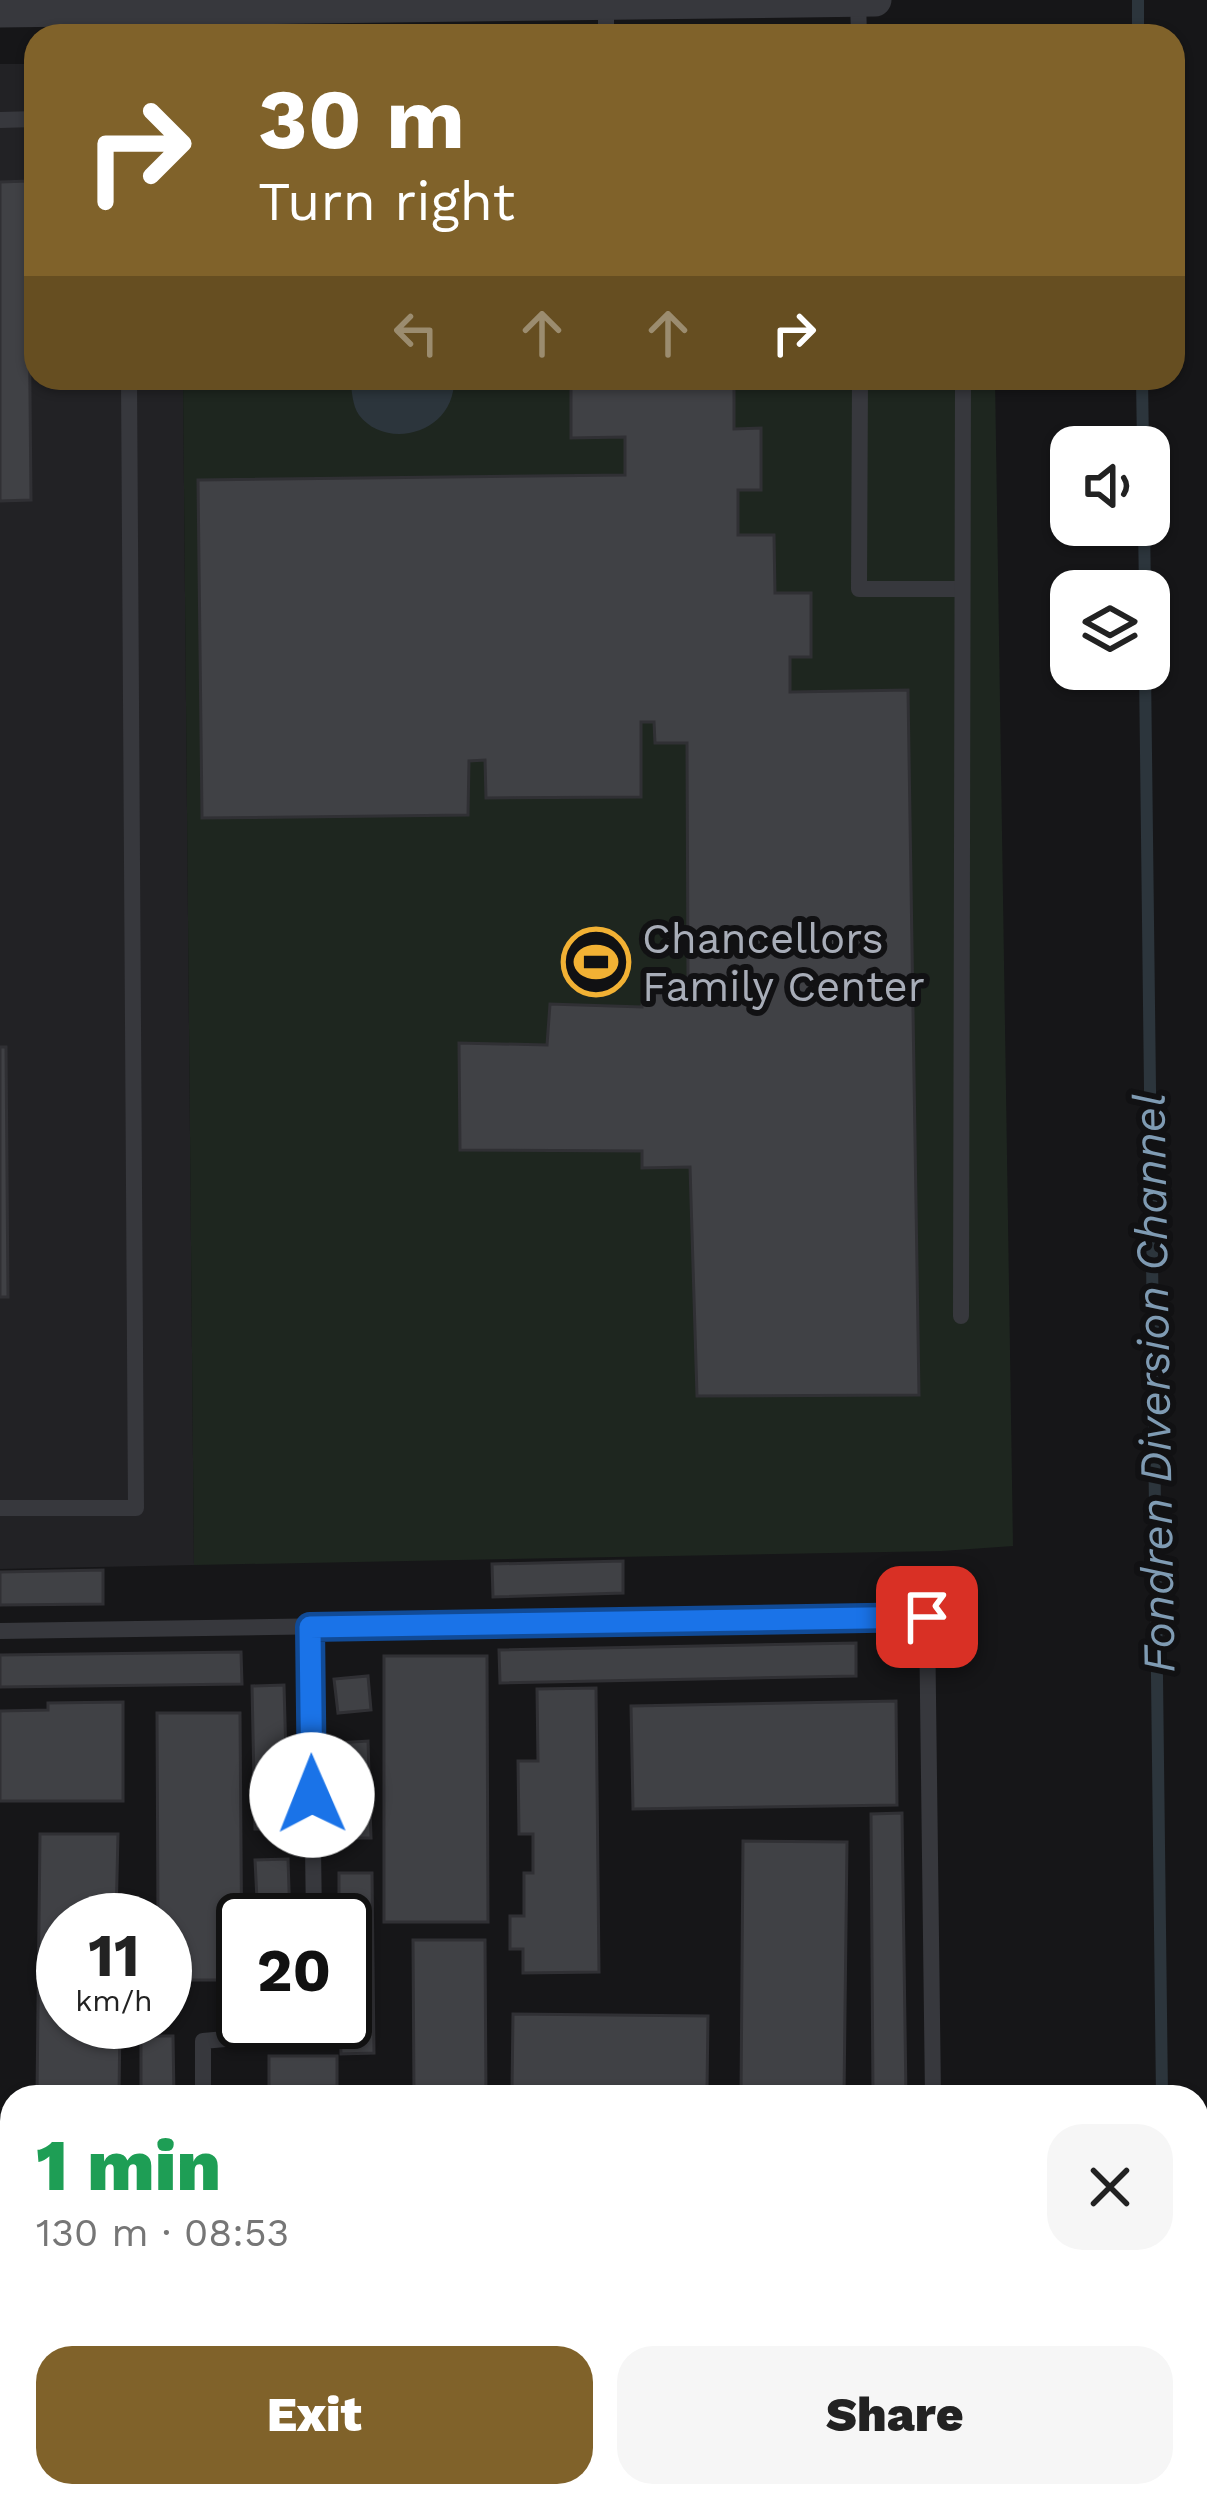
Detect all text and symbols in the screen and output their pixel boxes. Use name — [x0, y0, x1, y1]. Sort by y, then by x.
text: 30 m — [258, 70, 465, 168]
icon: right — [60, 72, 216, 228]
text: Turn right — [258, 170, 515, 233]
icon: left — [383, 300, 449, 366]
icon: ahead — [509, 300, 575, 366]
icon: ahead — [635, 300, 701, 366]
icon: right — [761, 300, 827, 366]
map controls — [1050, 426, 1170, 690]
button: sound — [1050, 426, 1170, 546]
button: layers — [1050, 570, 1170, 690]
place label: Chancellors Family Center — [642, 914, 925, 1011]
sports icon: Chancellors Family Center — [561, 927, 631, 997]
water label: Fondren Diversion Channel — [1122, 1093, 1186, 1673]
pin — [876, 1566, 978, 1668]
icon: arrive — [894, 1584, 960, 1650]
position arrow — [249, 1732, 375, 1858]
speed limit sign: 20 — [216, 1893, 372, 2049]
text: 11 — [88, 1920, 140, 1991]
text: km/h — [75, 1983, 153, 2018]
text: 1 min — [36, 2123, 221, 2207]
button: close — [1047, 2124, 1173, 2250]
text: 130 m · 08:53 — [36, 2210, 289, 2255]
button: Exit — [36, 2346, 593, 2484]
button: Share — [617, 2346, 1173, 2484]

